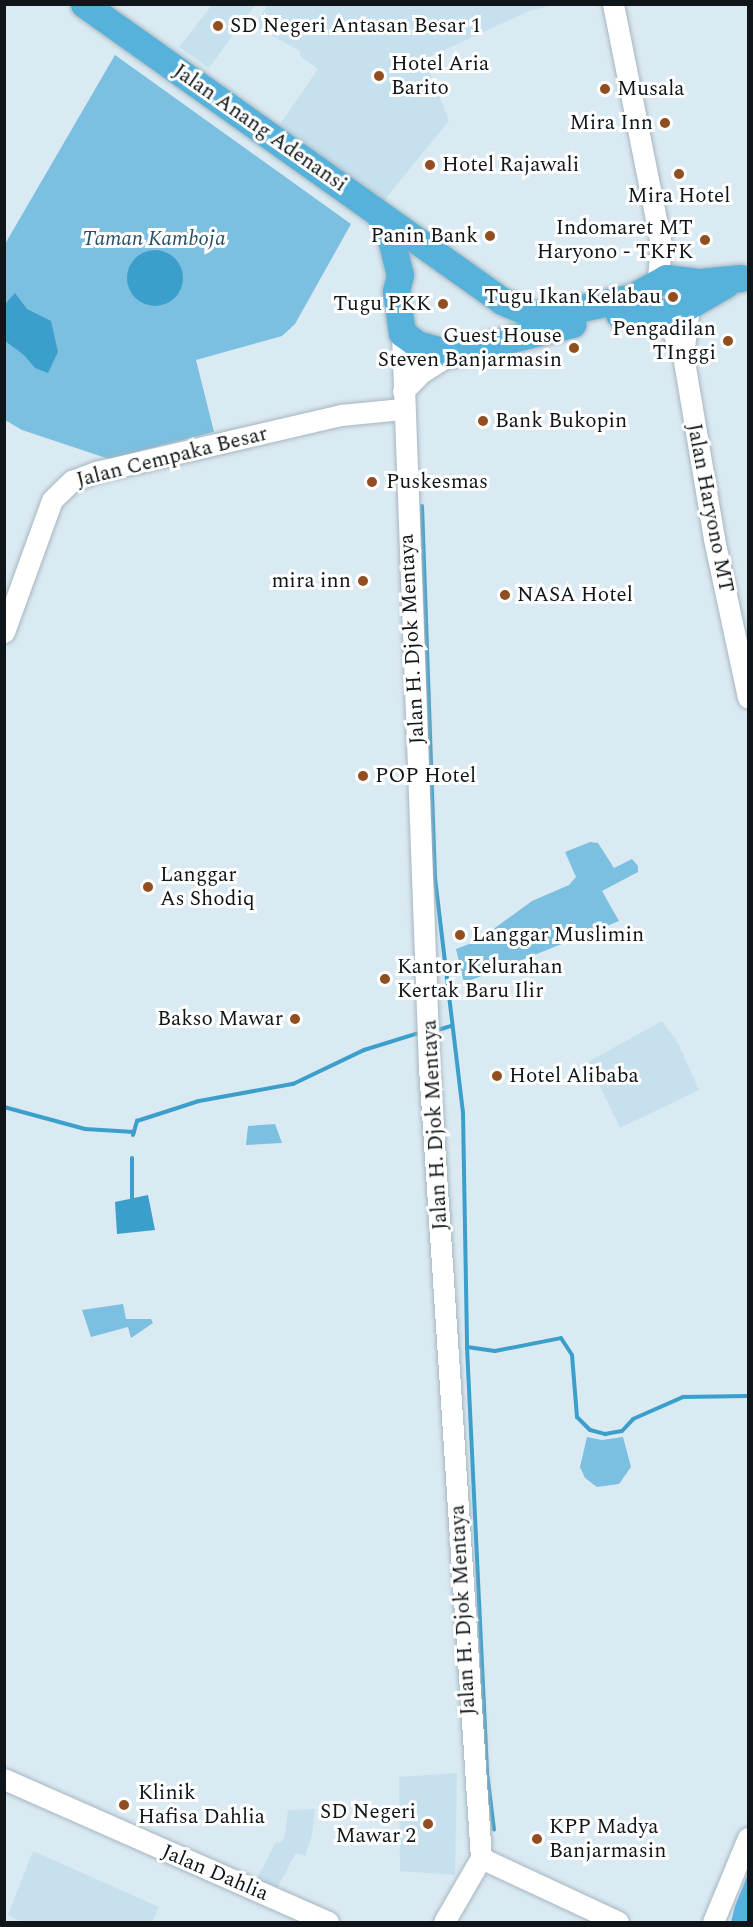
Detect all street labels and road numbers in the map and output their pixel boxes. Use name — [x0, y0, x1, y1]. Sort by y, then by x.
street label: Jalan Anang Adenansi — [168, 59, 352, 197]
street label: Jalan Cempaka Besar — [74, 421, 270, 493]
street label: Jalan Haryono MT — [681, 421, 739, 595]
street label: Jalan H. Djok Mentaya — [394, 533, 430, 745]
street label: Jalan H. Djok Mentaya — [417, 1019, 453, 1231]
street label: Jalan H. Djok Mentaya — [445, 1504, 481, 1716]
street label: Jalan Dahlia — [158, 1839, 272, 1907]

